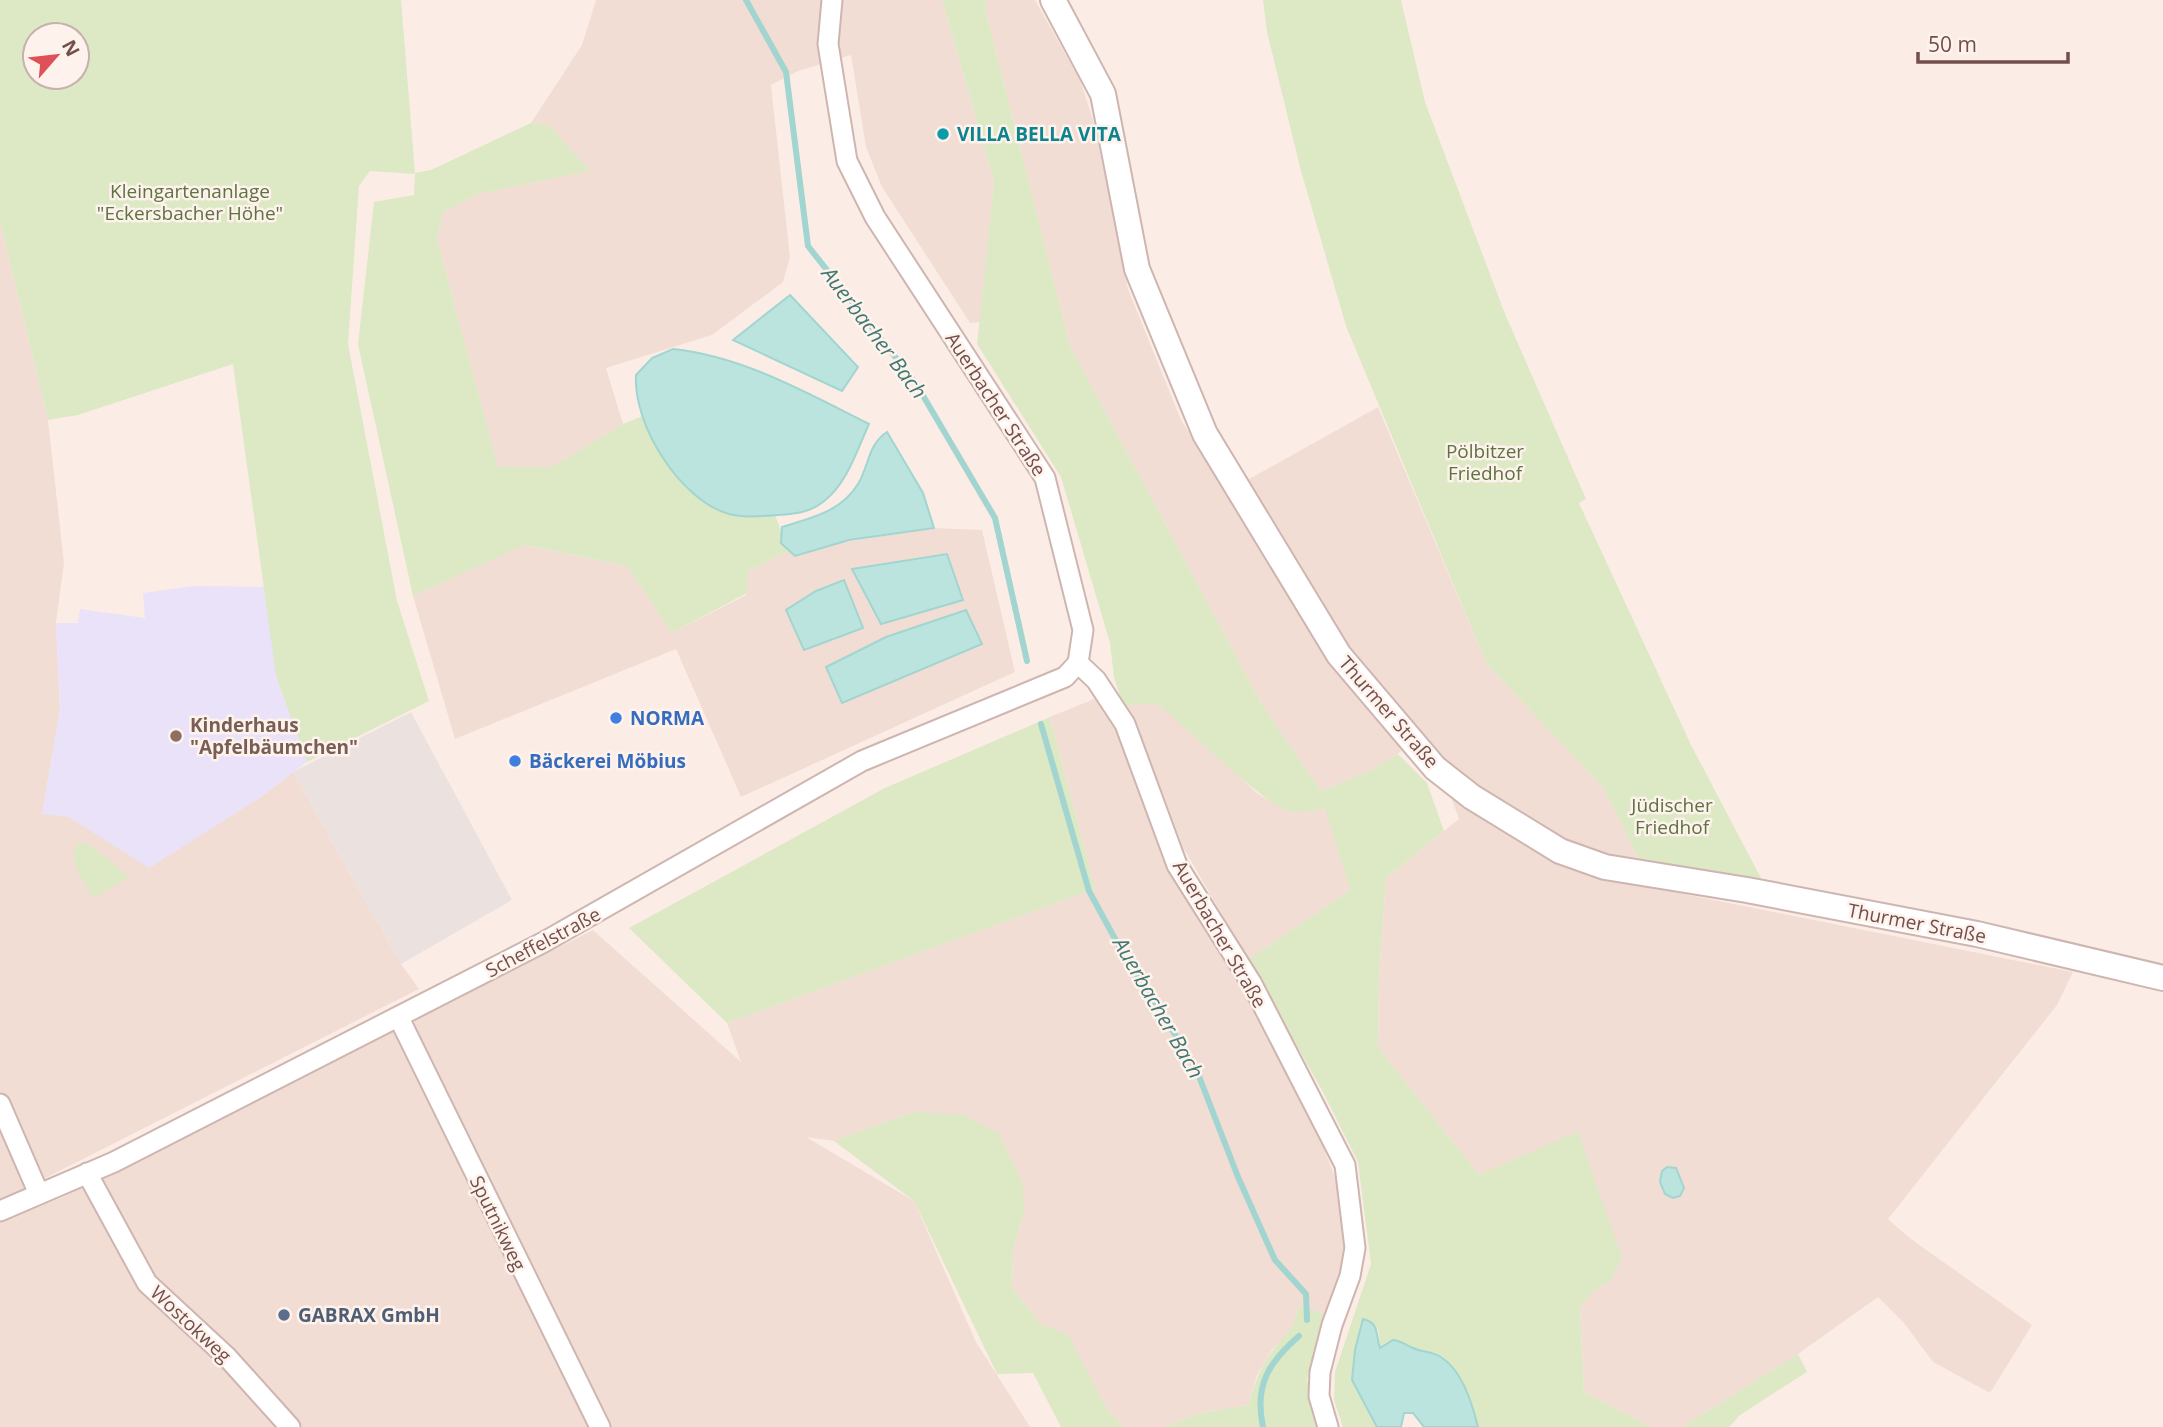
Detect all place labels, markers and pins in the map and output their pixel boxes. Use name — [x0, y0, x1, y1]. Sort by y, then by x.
place label: VILLA BELLA VITA — [957, 121, 1122, 147]
marker: VILLA BELLA VITA — [935, 126, 951, 142]
place label: NORMA — [630, 705, 705, 731]
marker: NORMA — [608, 710, 624, 726]
place label: Kinderhaus "Apfelbäumchen" — [190, 712, 358, 760]
marker: Kinderhaus "Apfelbäumchen" — [168, 728, 184, 744]
place label: Bäckerei Möbius — [529, 748, 686, 774]
marker: Bäckerei Möbius — [507, 753, 523, 769]
place label: GABRAX GmbH — [298, 1302, 440, 1328]
marker: GABRAX GmbH — [276, 1307, 292, 1323]

